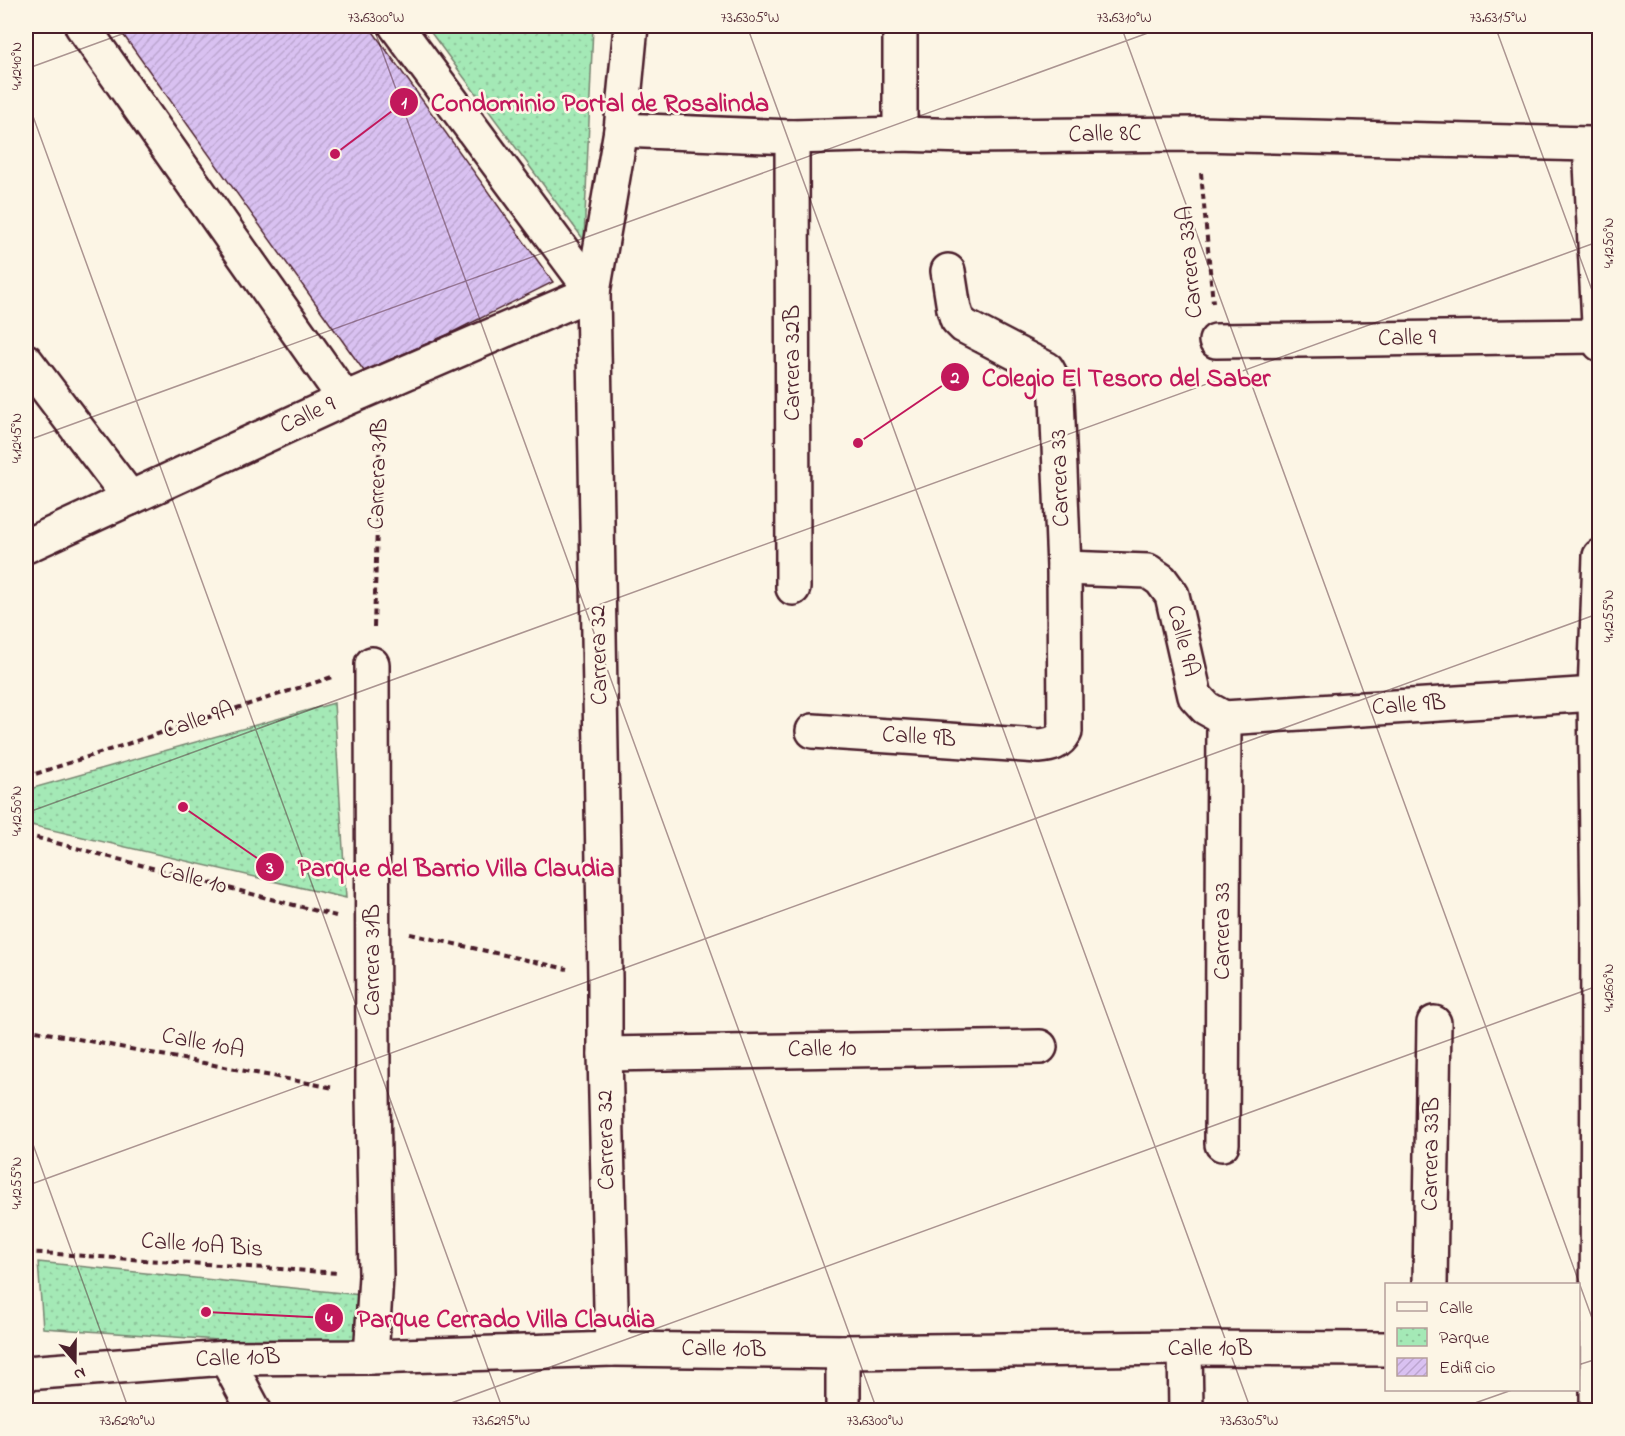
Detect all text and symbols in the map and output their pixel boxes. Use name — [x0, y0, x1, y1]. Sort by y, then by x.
text: 73.6300°W — [348, 7, 404, 29]
text: 73.6305°W — [721, 7, 779, 29]
text: 73.6310°W — [1096, 7, 1152, 29]
text: 73.6315°W — [1469, 7, 1527, 29]
text: 4.1240°N — [6, 42, 28, 90]
callout: Condominio Portal de Rosalinda — [389, 80, 781, 124]
text: Condominio Portal de Rosalinda — [431, 86, 769, 124]
text: 1 — [401, 91, 407, 117]
street label: Calle 8C — [1068, 117, 1142, 153]
street label: Carrera 33A — [1169, 204, 1213, 320]
text: 4.1250°N — [1598, 218, 1620, 268]
street label: Carrera 32B — [776, 305, 811, 421]
street label: Calle 9 — [1378, 321, 1437, 357]
callout: Colegio El Tesoro del Saber — [940, 355, 1283, 399]
text: Colegio El Tesoro del Saber — [982, 361, 1271, 400]
text: 2 — [950, 366, 960, 392]
street label: Calle 9 — [274, 388, 342, 444]
text: 4.1245°N — [6, 413, 28, 463]
street label: Carrera 31B — [360, 417, 398, 531]
street label: Carrera 33 — [1042, 428, 1080, 528]
text: 4.1255°N — [1598, 590, 1620, 642]
street label: Calle 9A — [1156, 601, 1208, 681]
street label: Carrera 32 — [582, 605, 618, 705]
street label: Calle 9B — [1371, 686, 1447, 726]
street label: Calle 9A — [159, 693, 239, 749]
street label: Calle 9B — [881, 718, 957, 758]
text: 4.1250°N — [6, 786, 28, 836]
callout: Parque del Barrio Villa Claudia — [255, 845, 626, 889]
text: Parque del Barrio Villa Claudia — [297, 851, 615, 889]
street label: Calle 10 — [155, 853, 231, 905]
text: 3 — [265, 856, 274, 882]
street label: Carrera 33 — [1206, 882, 1241, 980]
street label: Carrera 31B — [356, 904, 391, 1016]
text: 4.1260°N — [1598, 964, 1620, 1012]
street label: Calle 10A — [159, 1019, 247, 1069]
street label: Calle 10 — [787, 1032, 857, 1068]
street label: Carrera 32 — [589, 1090, 625, 1190]
street label: Carrera 33B — [1414, 1097, 1450, 1211]
text: 4.1255°N — [6, 1157, 28, 1209]
street label: Calle 10A Bis — [140, 1224, 264, 1268]
legend — [1385, 1283, 1580, 1391]
callout: Parque Cerrado Villa Claudia — [314, 1296, 667, 1340]
text: Calle — [1439, 1296, 1474, 1322]
text: Parque Cerrado Villa Claudia — [357, 1302, 655, 1340]
text: 4 — [325, 1307, 333, 1333]
text: Parque — [1439, 1326, 1490, 1352]
north arrow — [45, 1331, 105, 1391]
street label: Calle 10B — [681, 1332, 767, 1368]
street label: Calle 10B — [1167, 1332, 1253, 1367]
street label: Calle 10B — [195, 1340, 281, 1378]
text: Edificio — [1439, 1356, 1495, 1382]
text: N — [70, 1360, 89, 1386]
text: 73.6290°W — [99, 1410, 155, 1432]
text: 73.6295°W — [472, 1410, 530, 1432]
text: 73.6300°W — [847, 1410, 903, 1432]
text: 73.6305°W — [1220, 1410, 1278, 1432]

